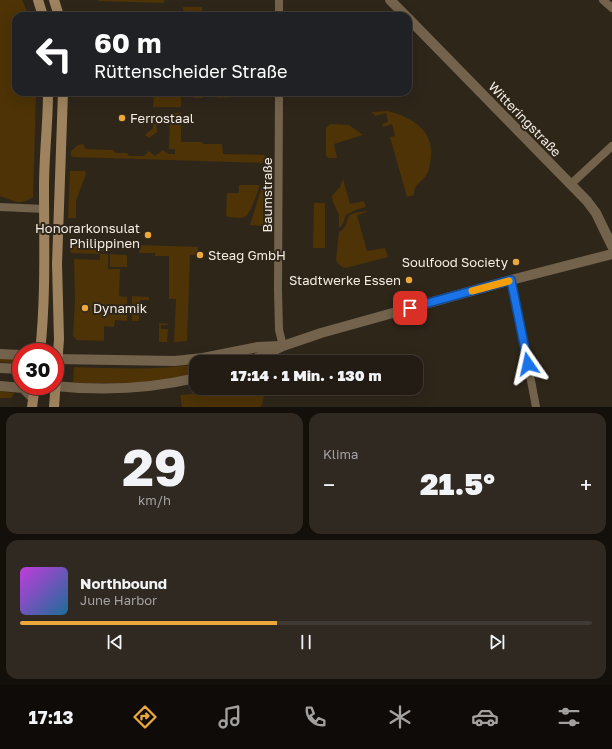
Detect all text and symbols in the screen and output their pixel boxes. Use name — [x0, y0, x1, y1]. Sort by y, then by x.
text: 60 m — [94, 26, 161, 59]
icon: left — [28, 28, 80, 80]
text: Rüttenscheider Straße — [94, 60, 287, 82]
street label: Witteringstraße — [485, 78, 565, 160]
place label: Ferrostaal — [130, 110, 194, 126]
marker: Ferrostaal — [117, 113, 127, 123]
street label: Baumstraße — [259, 158, 275, 232]
place label: Honorarkonsulat Philippinen — [35, 220, 140, 251]
marker: Honorarkonsulat Philippinen — [143, 230, 153, 240]
place label: Steag GmbH — [208, 247, 286, 263]
marker: Steag GmbH — [195, 250, 205, 260]
place label: Soulfood Society — [402, 254, 509, 270]
marker: Soulfood Society — [511, 257, 521, 267]
place label: Stadtwerke Essen — [289, 272, 401, 288]
marker: Stadtwerke Essen — [404, 275, 414, 285]
pin — [393, 291, 427, 325]
icon: arrive — [399, 297, 421, 319]
place label: Dynamik — [93, 300, 148, 316]
marker: Dynamik — [80, 303, 90, 313]
speed limit sign: 30 — [12, 343, 64, 395]
position arrow — [507, 343, 549, 385]
text: 17:14 · 1 Min. · 130 m — [231, 366, 382, 384]
text: 29 — [122, 435, 187, 497]
text: Klima — [323, 446, 358, 462]
text: 21.5° — [420, 466, 495, 502]
text: − — [323, 471, 335, 498]
text: + — [580, 471, 592, 498]
text: km/h — [138, 492, 171, 508]
text: Northbound — [80, 574, 167, 592]
text: June Harbor — [80, 592, 157, 608]
icon: previous — [104, 631, 126, 653]
icon: pause — [295, 631, 317, 653]
icon: next — [486, 631, 508, 653]
icon: directions — [131, 703, 159, 731]
icon: music — [216, 703, 244, 731]
icon: phone — [301, 703, 329, 731]
icon: climate — [386, 703, 414, 731]
icon: car — [471, 703, 499, 731]
icon: filters — [555, 703, 583, 731]
text: 17:13 — [28, 706, 74, 728]

